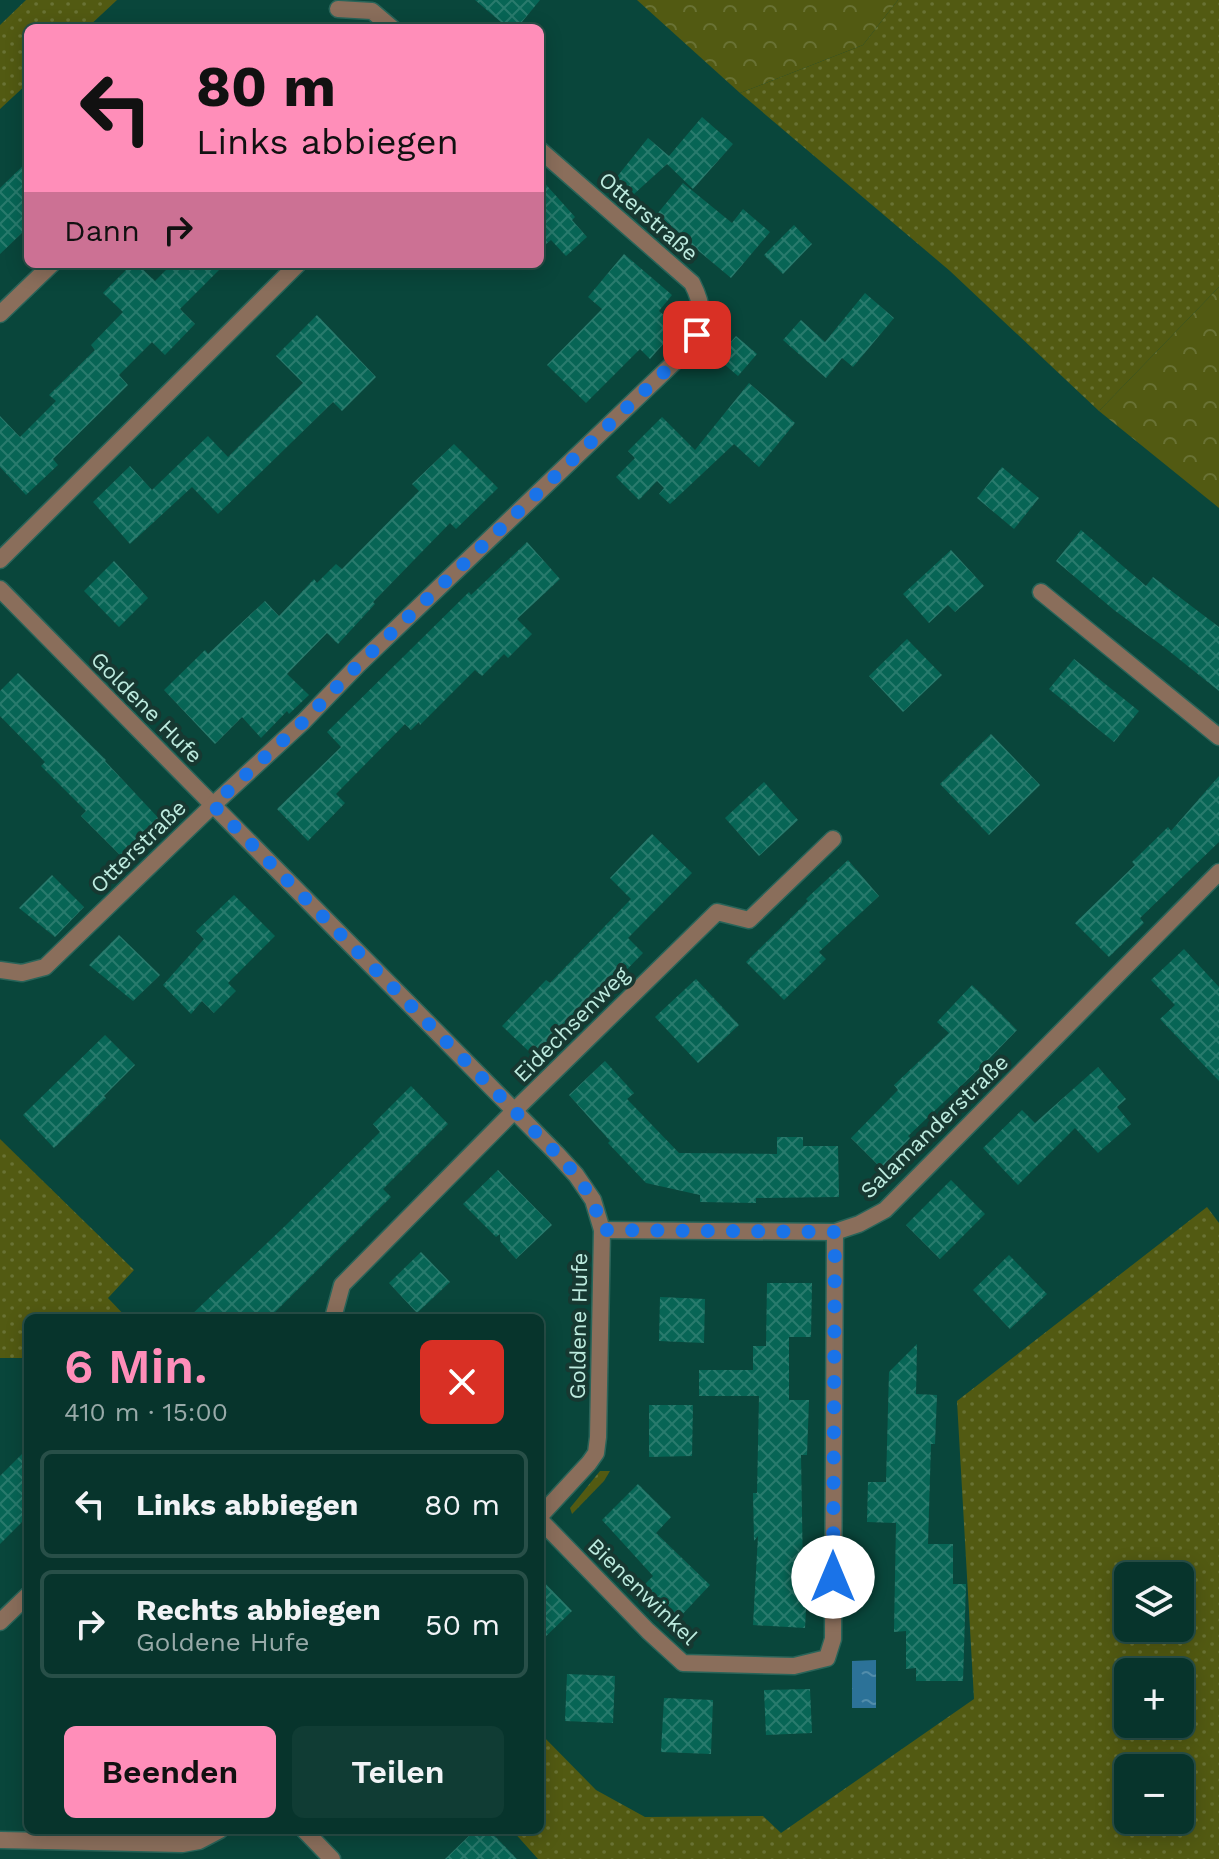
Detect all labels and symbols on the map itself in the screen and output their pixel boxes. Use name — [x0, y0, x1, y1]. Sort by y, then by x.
street label: Otterstraße — [594, 167, 703, 266]
pin — [663, 301, 731, 369]
street label: Goldene Hufe — [86, 647, 207, 768]
street label: Otterstraße — [85, 795, 191, 898]
street label: Eidechsenweg — [509, 961, 634, 1087]
street label: Salamanderstraße — [855, 1049, 1013, 1203]
street label: Goldene Hufe — [565, 1252, 592, 1400]
street label: Bienenwinkel — [583, 1533, 703, 1650]
position arrow — [791, 1535, 875, 1619]

